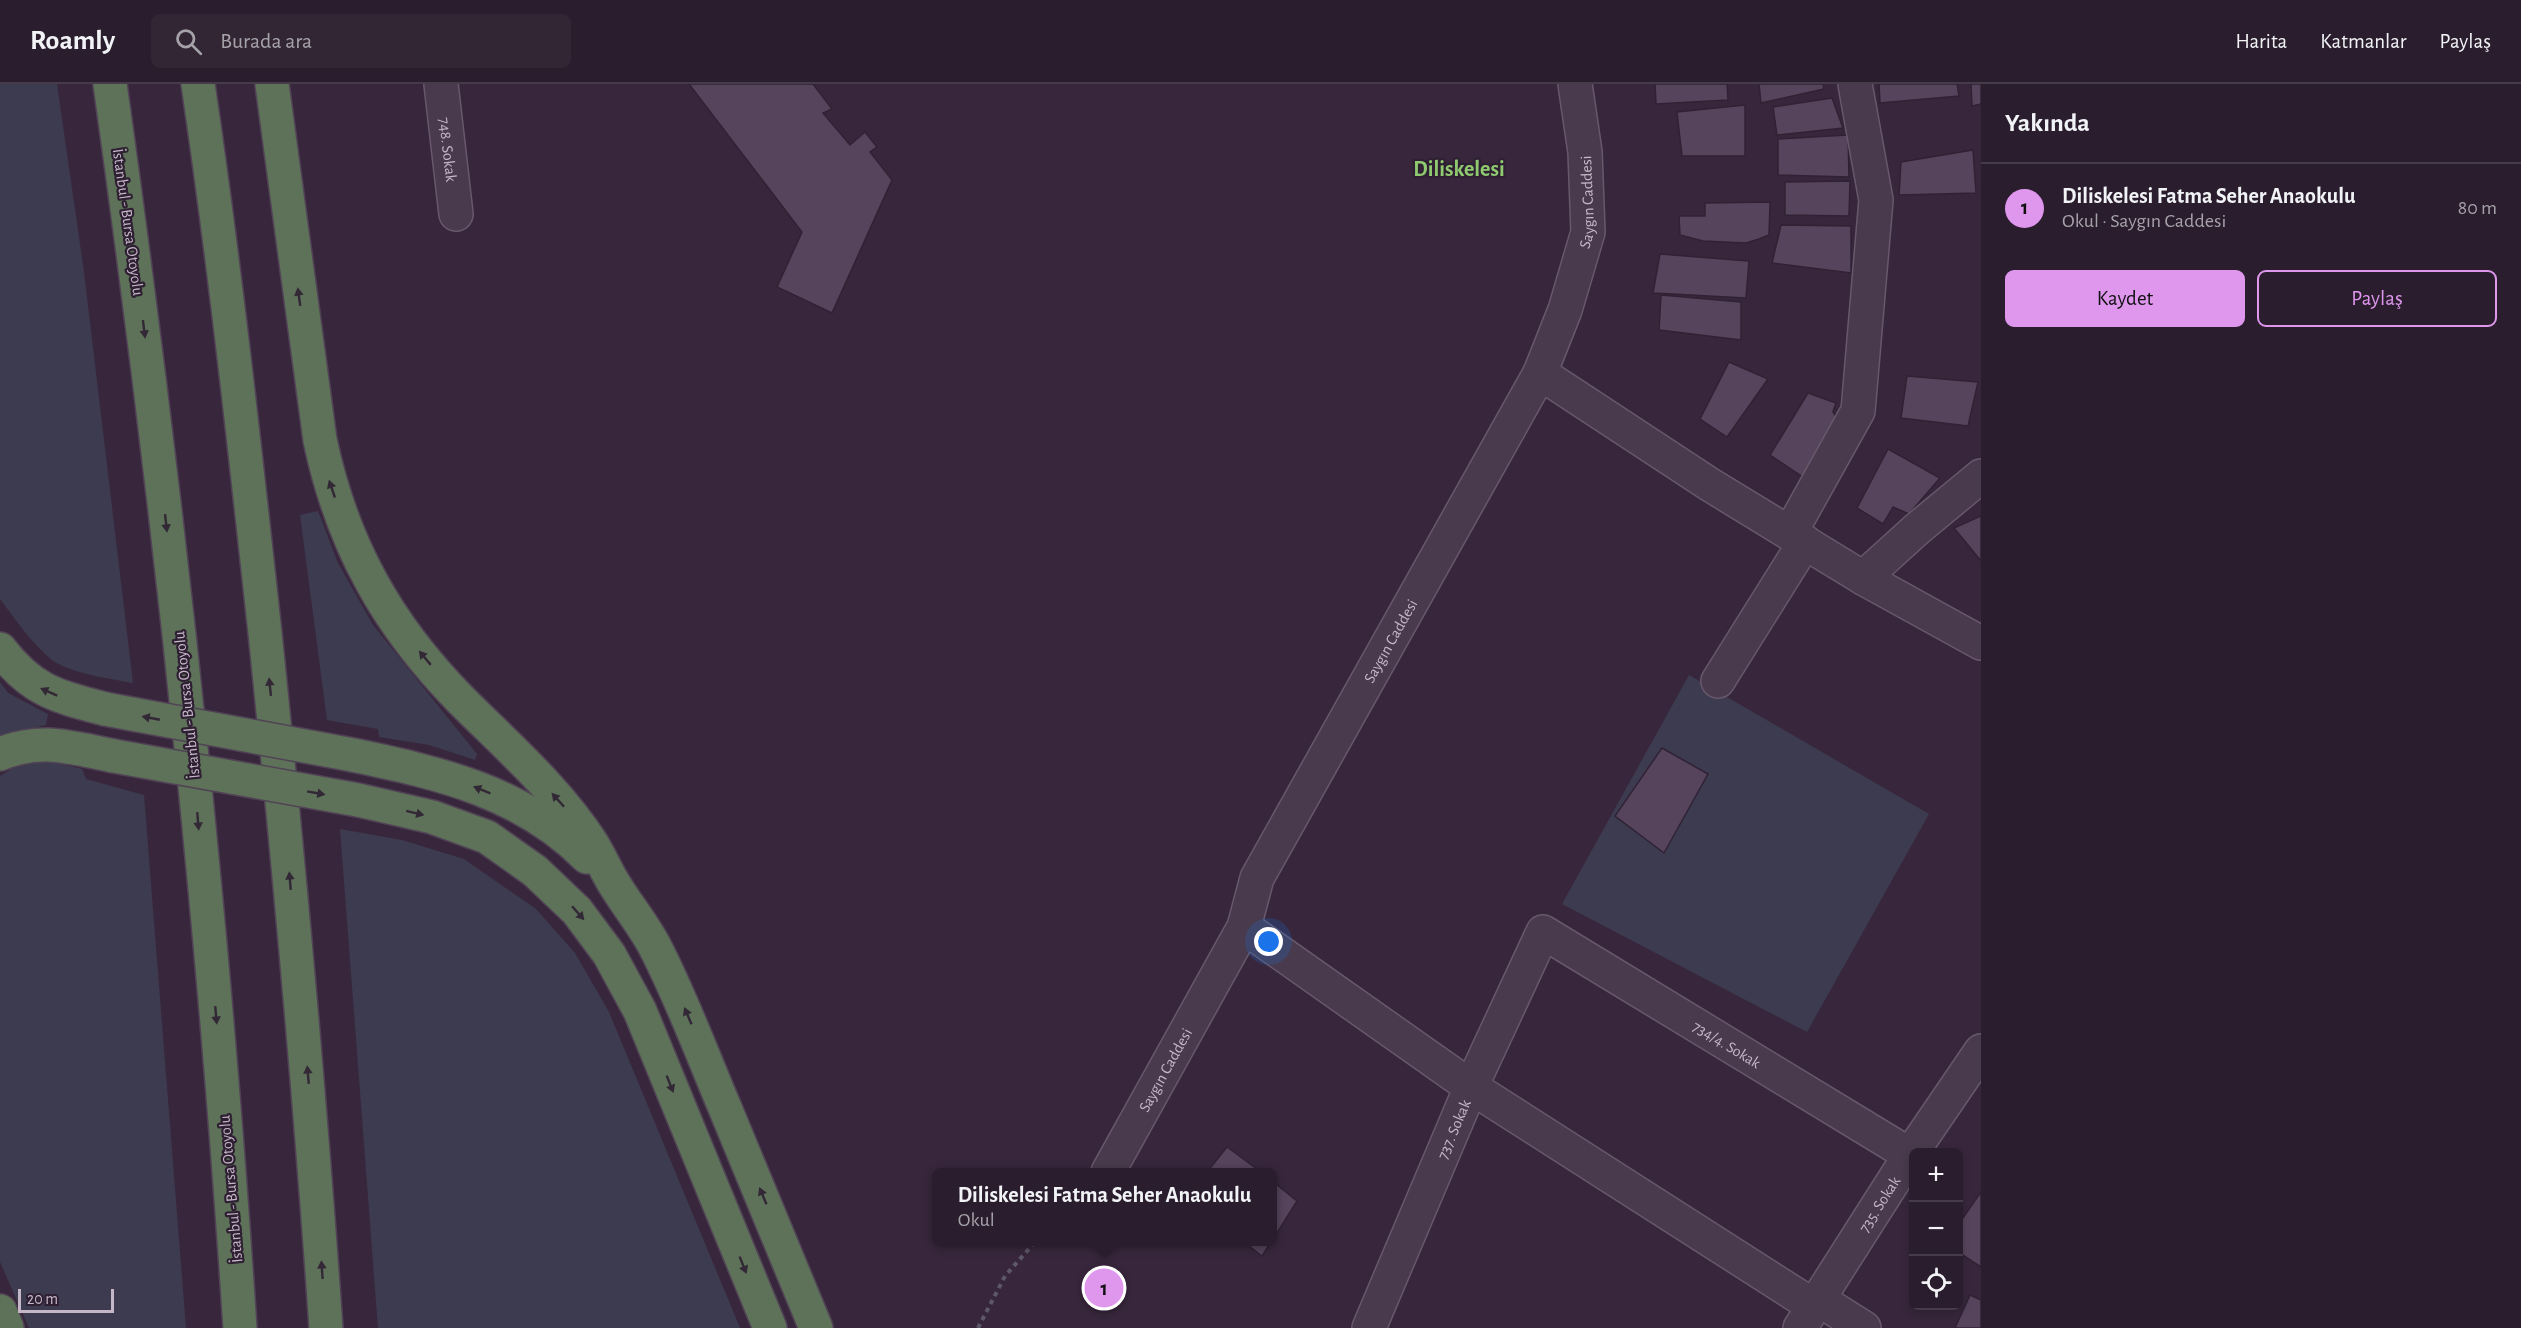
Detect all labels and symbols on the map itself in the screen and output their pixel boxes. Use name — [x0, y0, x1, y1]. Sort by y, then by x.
street label: 748. Sokak — [436, 116, 459, 184]
street label: İstanbul - Bursa Otoyolu — [109, 147, 148, 297]
street label: Saygın Caddesi — [1577, 155, 1598, 250]
district label: Diliskelesi — [1413, 158, 1505, 180]
one-way arrow — [295, 287, 304, 306]
one-way arrow — [139, 320, 148, 339]
one-way arrow — [326, 480, 336, 498]
one-way arrow — [161, 513, 171, 532]
street label: Saygın Caddesi — [1361, 597, 1421, 686]
street label: İstanbul - Bursa Otoyolu — [169, 630, 204, 780]
one-way arrow — [419, 650, 432, 666]
one-way arrow — [265, 677, 275, 696]
one-way arrow — [40, 687, 58, 696]
one-way arrow — [141, 713, 160, 722]
one-way arrow — [473, 785, 491, 795]
one-way arrow — [307, 789, 326, 798]
one-way arrow — [551, 793, 565, 808]
one-way arrow — [406, 808, 425, 818]
one-way arrow — [193, 812, 203, 831]
one-way arrow — [285, 871, 295, 890]
one-way arrow — [571, 906, 585, 921]
your location — [1254, 927, 1283, 956]
one-way arrow — [211, 1006, 221, 1025]
one-way arrow — [683, 1007, 692, 1025]
street label: 734/4. Sokak — [1690, 1018, 1764, 1072]
street label: Saygın Caddesi — [1136, 1026, 1195, 1115]
one-way arrow — [303, 1066, 313, 1085]
one-way arrow — [665, 1076, 675, 1094]
street label: 737. Sokak — [1434, 1097, 1474, 1162]
street label: İstanbul - Bursa Otoyolu — [215, 1114, 246, 1263]
street label: 735. Sokak — [1856, 1173, 1904, 1235]
one-way arrow — [758, 1186, 768, 1204]
one-way arrow — [739, 1256, 749, 1274]
one-way arrow — [318, 1260, 327, 1279]
pin: 1 — [1084, 1266, 1124, 1310]
scale bar — [18, 1286, 114, 1314]

